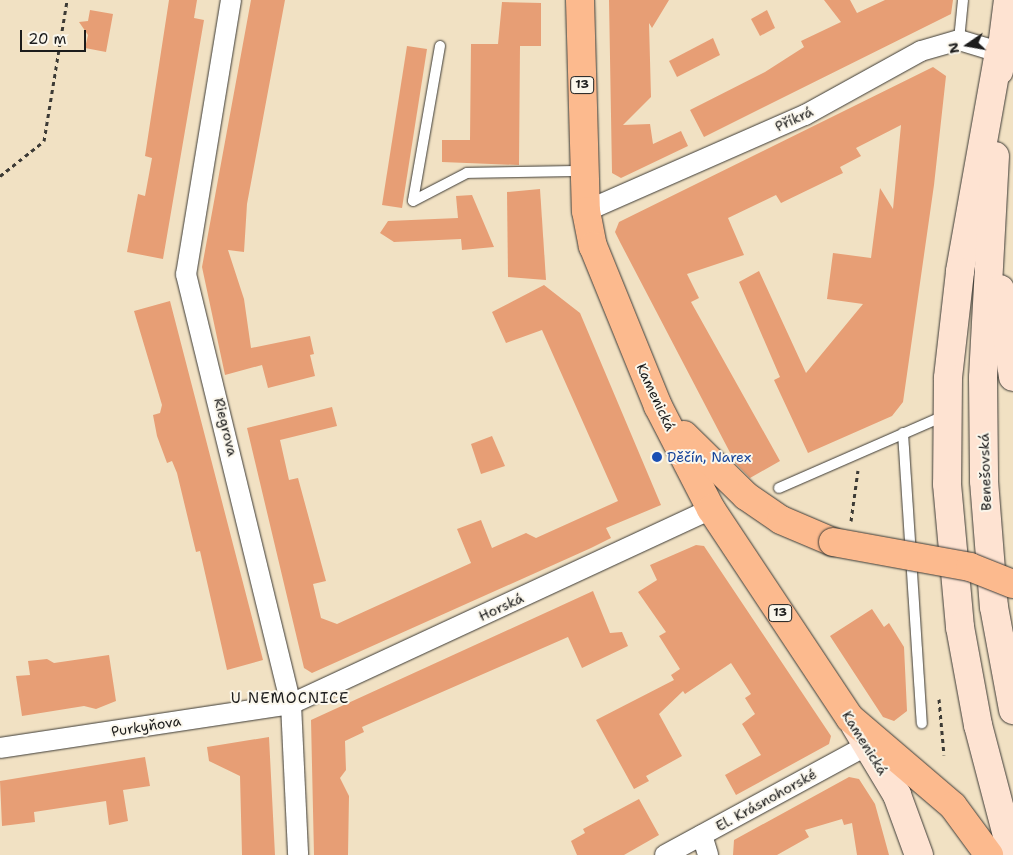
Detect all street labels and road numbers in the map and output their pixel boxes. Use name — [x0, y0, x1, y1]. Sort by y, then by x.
road number: 13 — [570, 76, 594, 94]
street label: Příkrá — [772, 103, 816, 135]
street label: Kamenická — [633, 361, 679, 433]
street label: Riegrova — [211, 396, 241, 458]
street label: Benešovská — [975, 433, 995, 511]
street label: Horská — [476, 589, 526, 625]
road number: 13 — [768, 604, 792, 622]
street label: Kamenická — [839, 708, 891, 778]
street label: Purkyňova — [110, 712, 182, 740]
street label: El. Krásnohorské — [713, 765, 819, 835]

